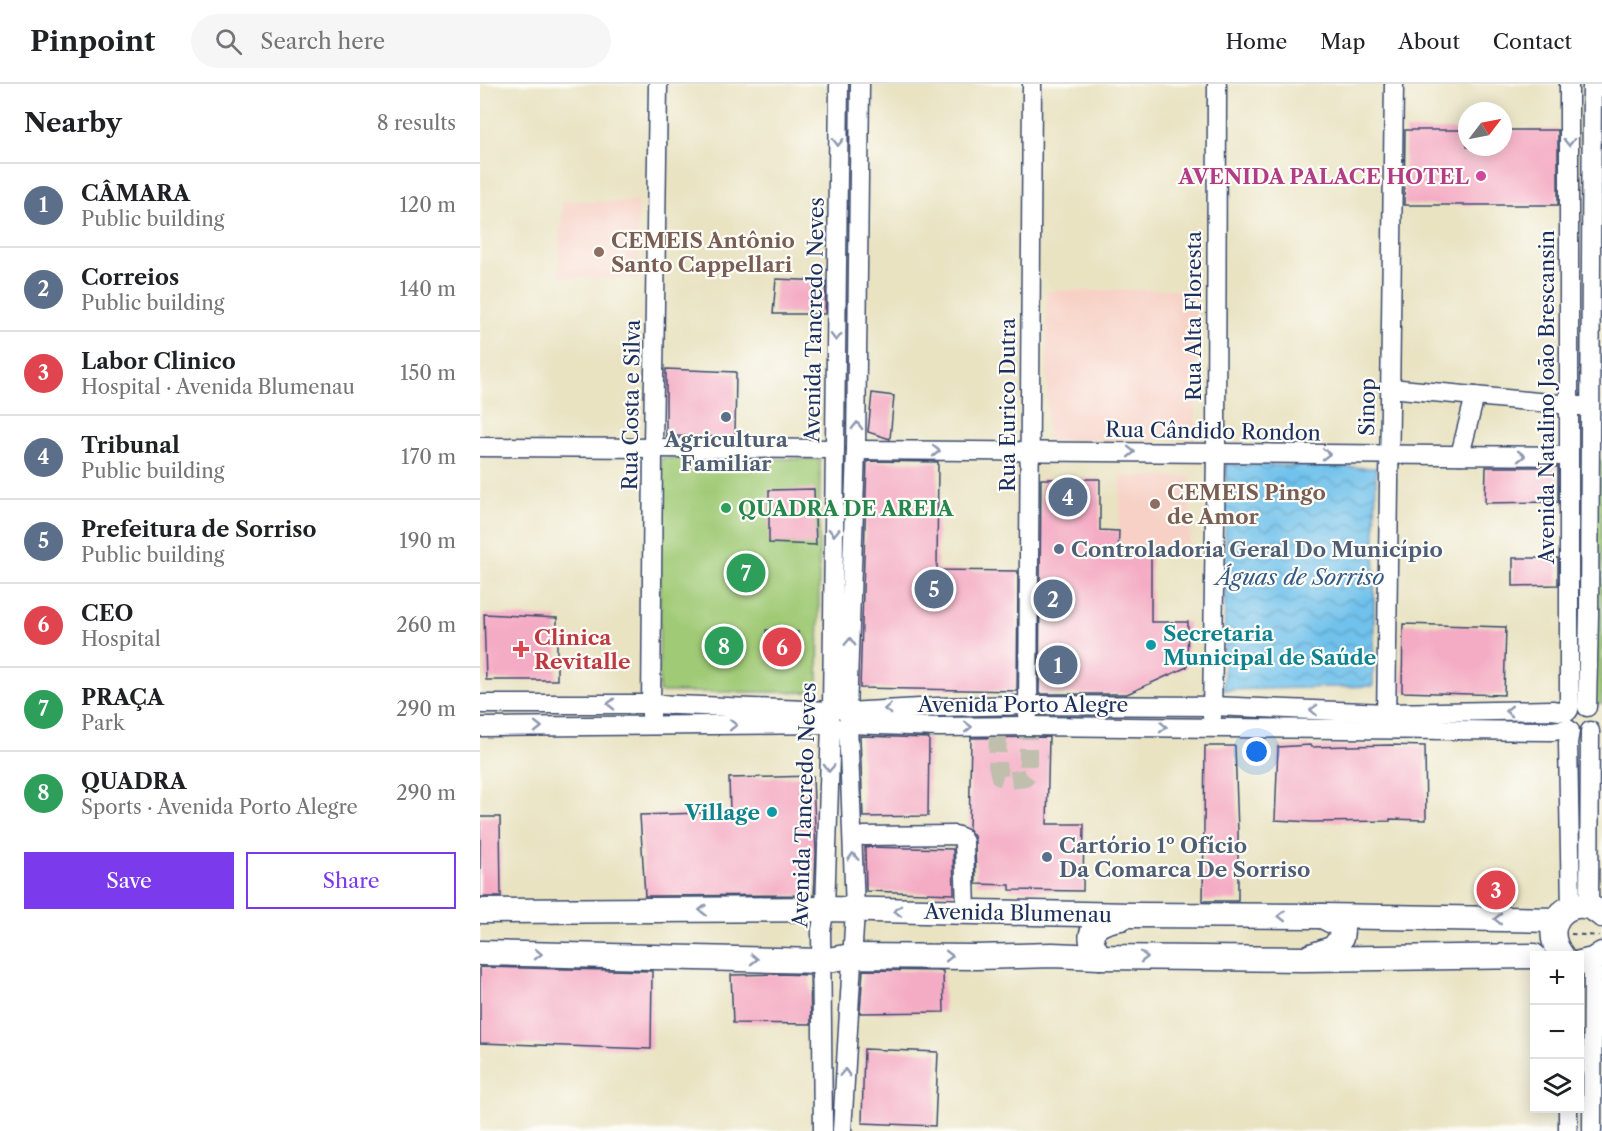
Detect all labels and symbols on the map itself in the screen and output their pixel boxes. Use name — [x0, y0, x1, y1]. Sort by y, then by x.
north arrow — [1458, 102, 1512, 156]
one-way arrow — [832, 138, 844, 147]
one-way arrow — [1563, 138, 1575, 147]
place label: AVENIDA PALACE HOTEL — [1177, 164, 1469, 189]
marker: AVENIDA PALACE HOTEL — [1474, 169, 1488, 183]
street label: Avenida Tancredo Neves — [799, 197, 829, 444]
place label: CEMEIS Antônio Santo Cappellari — [611, 228, 795, 277]
street label: Rua Alta Floresta — [1181, 230, 1206, 401]
street label: Avenida Natalino João Brescansin — [1534, 230, 1559, 565]
marker: CEMEIS Antônio Santo Cappellari — [592, 245, 606, 259]
street label: Rua Eurico Dutra — [995, 317, 1020, 492]
street label: Rua Costa e Silva — [617, 318, 645, 491]
one-way arrow — [830, 333, 842, 342]
street label: Sinop — [1354, 378, 1380, 436]
marker: Agricultura Familiar — [719, 410, 733, 424]
street label: Rua Cândido Rondon — [1105, 417, 1321, 445]
one-way arrow — [851, 421, 863, 430]
place label: Agricultura Familiar — [663, 427, 789, 476]
one-way arrow — [931, 445, 940, 457]
one-way arrow — [1126, 446, 1135, 458]
one-way arrow — [1321, 448, 1330, 460]
one-way arrow — [1516, 450, 1525, 462]
pin: 4 — [1048, 474, 1088, 520]
place label: CEMEIS Pingo de Amor — [1167, 480, 1326, 529]
place label: QUADRA DE AREIA — [738, 496, 954, 521]
marker: CEMEIS Pingo de Amor — [1148, 497, 1162, 511]
marker: QUADRA DE AREIA — [719, 501, 733, 515]
one-way arrow — [828, 528, 840, 537]
place label: Controladoria Geral Do Município — [1071, 537, 1443, 562]
marker: Controladoria Geral Do Município — [1052, 542, 1066, 556]
pin: 7 — [726, 550, 766, 596]
water label: Águas de Sorriso — [1213, 563, 1384, 591]
pin: 5 — [914, 566, 954, 612]
pin: 2 — [1034, 576, 1072, 622]
place label: Secretaria Municipal de Saúde — [1163, 621, 1376, 670]
pin: 8 — [704, 624, 744, 668]
pin: 6 — [762, 624, 802, 670]
place label: Clinica Revitalle — [534, 625, 630, 674]
one-way arrow — [843, 637, 856, 646]
marker: Secretaria Municipal de Saúde — [1144, 638, 1158, 652]
marker: Clinica Revitalle — [512, 640, 530, 658]
pin: 1 — [1038, 642, 1078, 688]
street label: Avenida Tancredo Neves — [787, 682, 821, 929]
street label: Avenida Porto Alegre — [917, 692, 1128, 717]
one-way arrow — [607, 698, 616, 710]
one-way arrow — [884, 703, 893, 716]
one-way arrow — [1310, 703, 1319, 716]
one-way arrow — [1504, 705, 1513, 717]
one-way arrow — [729, 719, 738, 732]
one-way arrow — [963, 720, 972, 733]
one-way arrow — [534, 721, 543, 733]
one-way arrow — [1158, 721, 1167, 734]
your location — [1242, 737, 1271, 766]
one-way arrow — [823, 764, 836, 773]
place label: Village — [684, 800, 760, 825]
marker: Village — [765, 805, 779, 819]
place label: Cartório 1º Ofício Da Comarca De Sorriso — [1059, 833, 1310, 882]
marker: Cartório 1º Ofício Da Comarca De Sorriso — [1040, 850, 1054, 864]
one-way arrow — [846, 852, 859, 861]
pin: 3 — [1476, 868, 1516, 912]
street label: Avenida Blumenau — [923, 899, 1112, 927]
one-way arrow — [698, 904, 707, 916]
one-way arrow — [893, 905, 902, 917]
one-way arrow — [1277, 910, 1286, 922]
one-way arrow — [1493, 913, 1502, 925]
one-way arrow — [534, 948, 543, 960]
one-way arrow — [944, 950, 953, 962]
one-way arrow — [1139, 951, 1148, 964]
one-way arrow — [750, 953, 759, 965]
one-way arrow — [838, 1068, 851, 1077]

